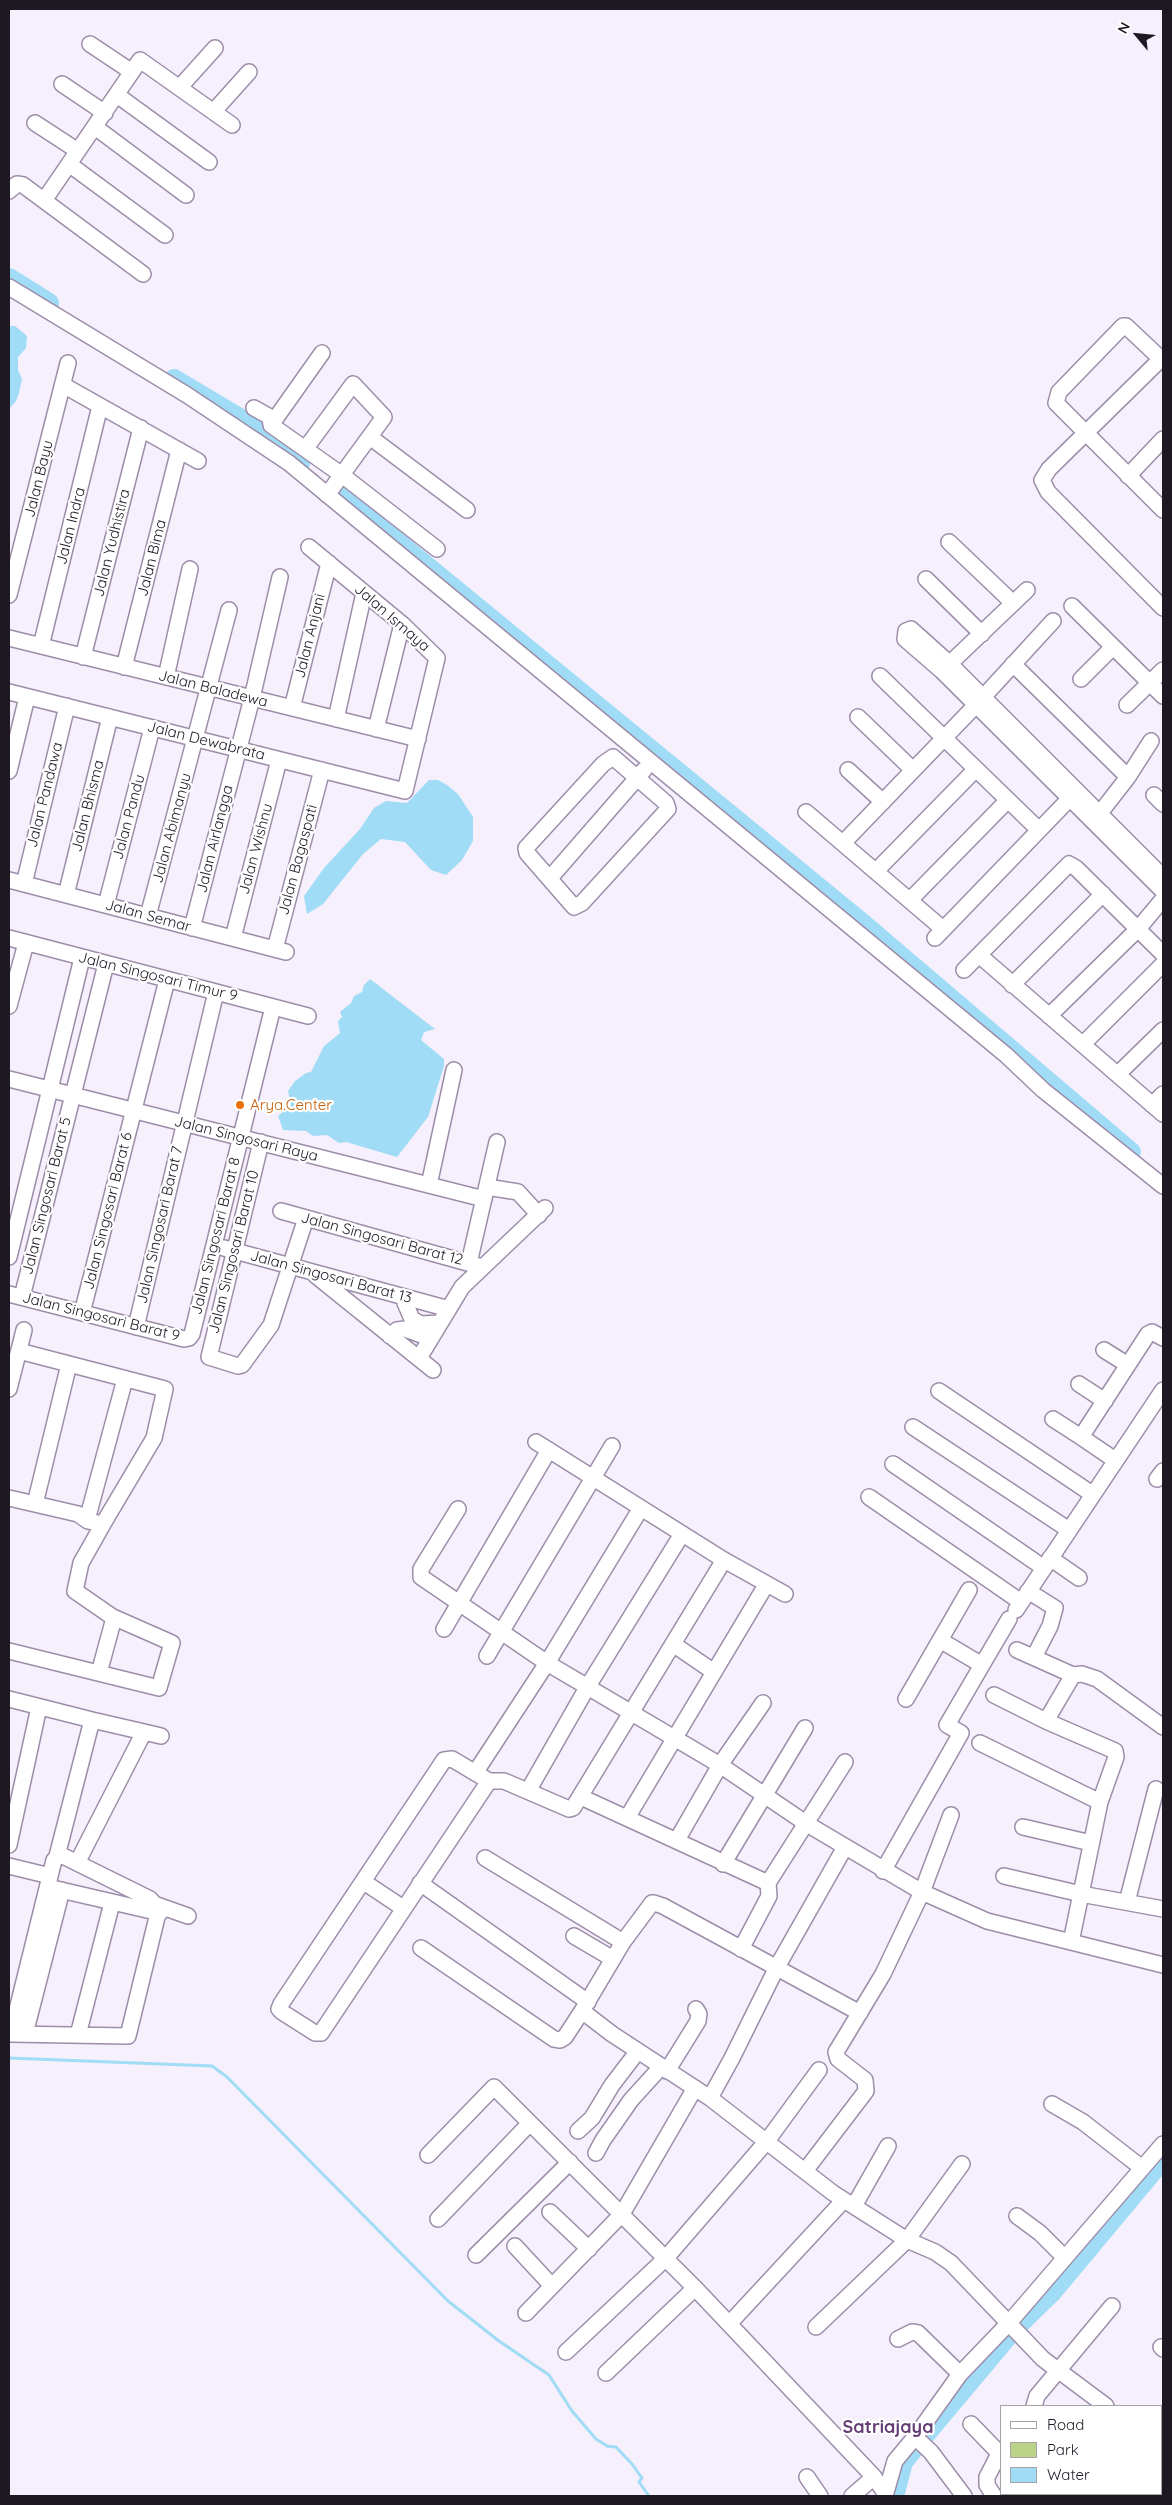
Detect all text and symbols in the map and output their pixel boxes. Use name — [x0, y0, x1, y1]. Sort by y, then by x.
north arrow — [1112, 10, 1162, 60]
text: N — [1113, 19, 1134, 37]
street label: Jalan Bayu — [21, 439, 57, 519]
street label: Jalan Indra — [53, 485, 89, 567]
street label: Jalan Yudhistira — [90, 487, 134, 599]
street label: Jalan Bima — [134, 518, 170, 598]
street label: Jalan Ismaya — [351, 580, 433, 656]
street label: Jalan Anjani — [291, 592, 329, 680]
street label: Jalan Baladewa — [156, 667, 270, 711]
street label: Jalan Dewabrata — [145, 718, 267, 764]
street label: Jalan Pandawa — [23, 740, 67, 850]
street label: Jalan Bhisma — [68, 758, 108, 854]
street label: Jalan Abimanyu — [149, 771, 195, 885]
street label: Jalan Pandu — [109, 772, 149, 862]
street label: Jalan Airlangga — [193, 783, 237, 895]
street label: Jalan Wishnu — [235, 802, 277, 896]
street label: Jalan Bagaspati — [275, 803, 321, 917]
street label: Jalan Semar — [103, 896, 193, 936]
street label: Jalan Singosari Timur 9 — [77, 948, 239, 1006]
place label: Arya.Center — [250, 1096, 332, 1114]
marker: Arya.Center — [234, 1099, 246, 1111]
street label: Jalan Singosari Raya — [172, 1112, 320, 1166]
street label: Jalan Singosari Barat 5 — [19, 1115, 75, 1277]
street label: Jalan Singosari Barat 6 — [80, 1130, 136, 1292]
street label: Jalan Singosari Barat 7 — [133, 1144, 187, 1306]
street label: Jalan Singosari Barat 8 — [188, 1155, 244, 1317]
street label: Jalan Singosari Barat 10 — [205, 1168, 263, 1336]
street label: Jalan Singosari Barat 12 — [299, 1209, 465, 1269]
street label: Jalan Singosari Barat 13 — [248, 1247, 414, 1307]
street label: Jalan Singosari Barat 9 — [20, 1289, 182, 1345]
legend — [1000, 2405, 1162, 2495]
text: Road — [1047, 2415, 1084, 2434]
district label: Satriajaya — [843, 2417, 933, 2439]
text: Park — [1047, 2440, 1079, 2459]
text: Water — [1047, 2465, 1090, 2484]

